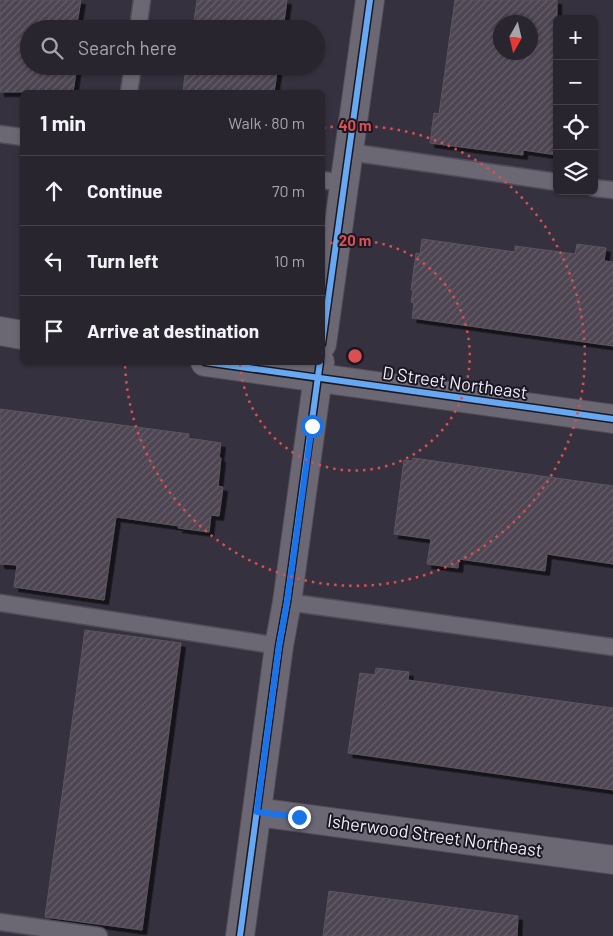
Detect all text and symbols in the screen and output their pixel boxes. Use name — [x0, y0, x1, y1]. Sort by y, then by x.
north arrow — [493, 15, 538, 60]
map controls — [553, 15, 598, 195]
button: + — [553, 15, 598, 60]
search box — [20, 20, 325, 75]
icon: search — [38, 34, 66, 62]
text: Search here — [78, 36, 177, 59]
button: − — [553, 60, 598, 105]
button: locate — [553, 105, 598, 150]
text: 1 min — [40, 110, 86, 135]
text: Walk · 80 m — [228, 113, 305, 132]
text: 40 m — [338, 116, 372, 134]
button: layers — [553, 150, 598, 195]
icon: ahead — [40, 177, 68, 205]
text: Continue — [87, 179, 163, 202]
text: 70 m — [272, 181, 305, 200]
text: 20 m — [339, 231, 371, 249]
icon: left — [40, 247, 68, 275]
text: Turn left — [87, 249, 158, 272]
text: 10 m — [274, 251, 305, 270]
icon: arrive — [40, 317, 68, 345]
text: Arrive at destination — [87, 319, 259, 342]
centre of rings — [346, 347, 364, 365]
street label: D Street Northeast — [381, 361, 529, 403]
route start — [301, 415, 324, 438]
route end — [288, 806, 311, 829]
street label: Isherwood Street Northeast — [326, 809, 544, 861]

